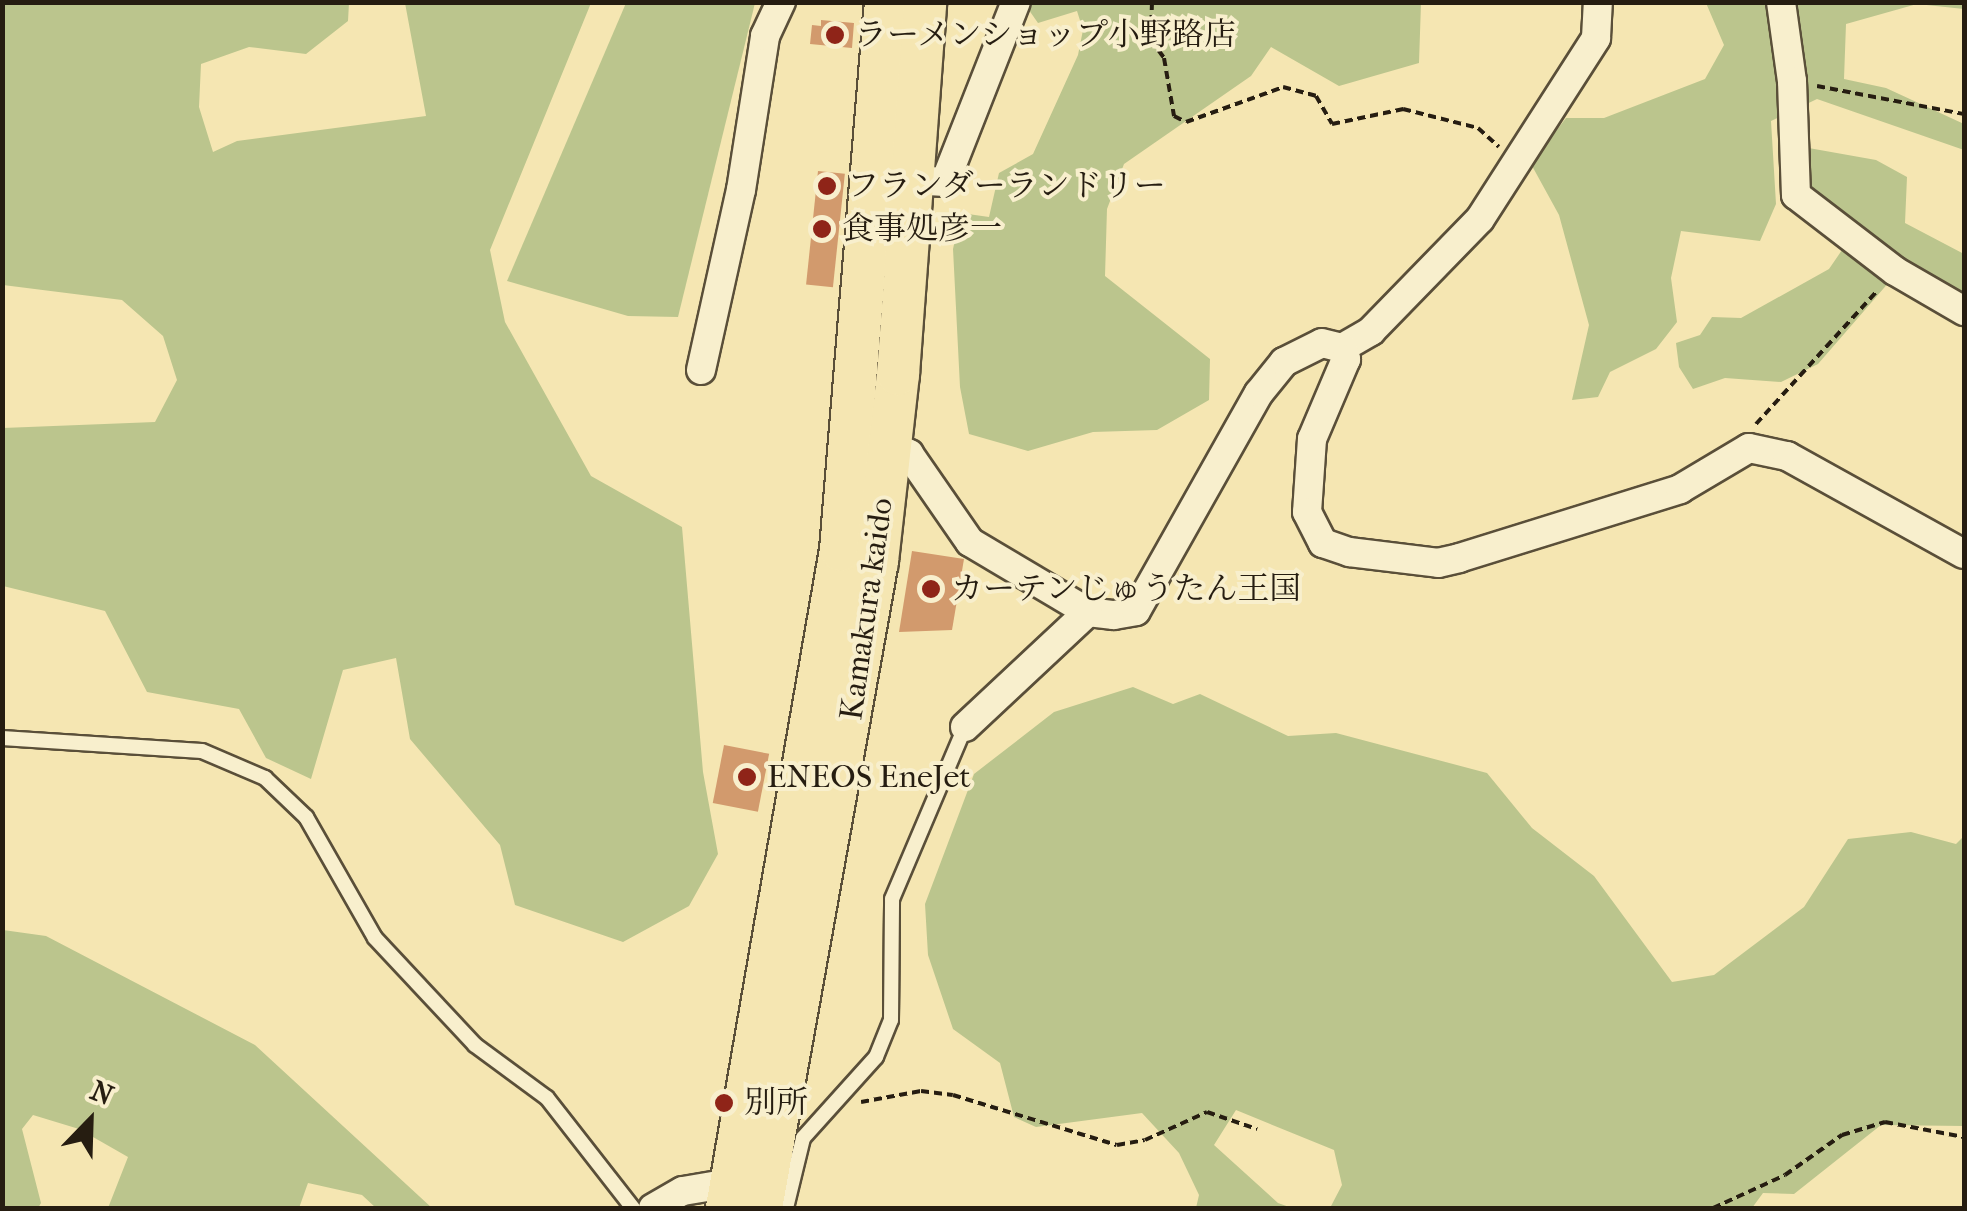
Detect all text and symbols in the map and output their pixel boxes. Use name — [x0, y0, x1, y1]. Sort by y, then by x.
place label: ラーメンショップ小野路店 — [855, 16, 1239, 54]
marker: ラーメンショップ小野路店 — [824, 24, 846, 46]
place label: フランダーランドリー — [847, 167, 1167, 205]
marker: フランダーランドリー — [816, 175, 838, 197]
place label: 食事処彦一 — [842, 210, 1002, 248]
marker: 食事処彦一 — [811, 218, 833, 240]
street label: Kamakura kaido — [832, 496, 902, 722]
place label: カーテンじゅうたん王国 — [951, 570, 1303, 608]
marker: カーテンじゅうたん王国 — [920, 578, 942, 600]
place label: ENEOS EneJet — [767, 758, 971, 796]
marker: ENEOS EneJet — [736, 766, 758, 788]
north arrow — [40, 1071, 140, 1171]
text: N — [86, 1074, 118, 1112]
place label: 別所 — [744, 1084, 808, 1122]
marker: 別所 — [713, 1092, 735, 1114]

